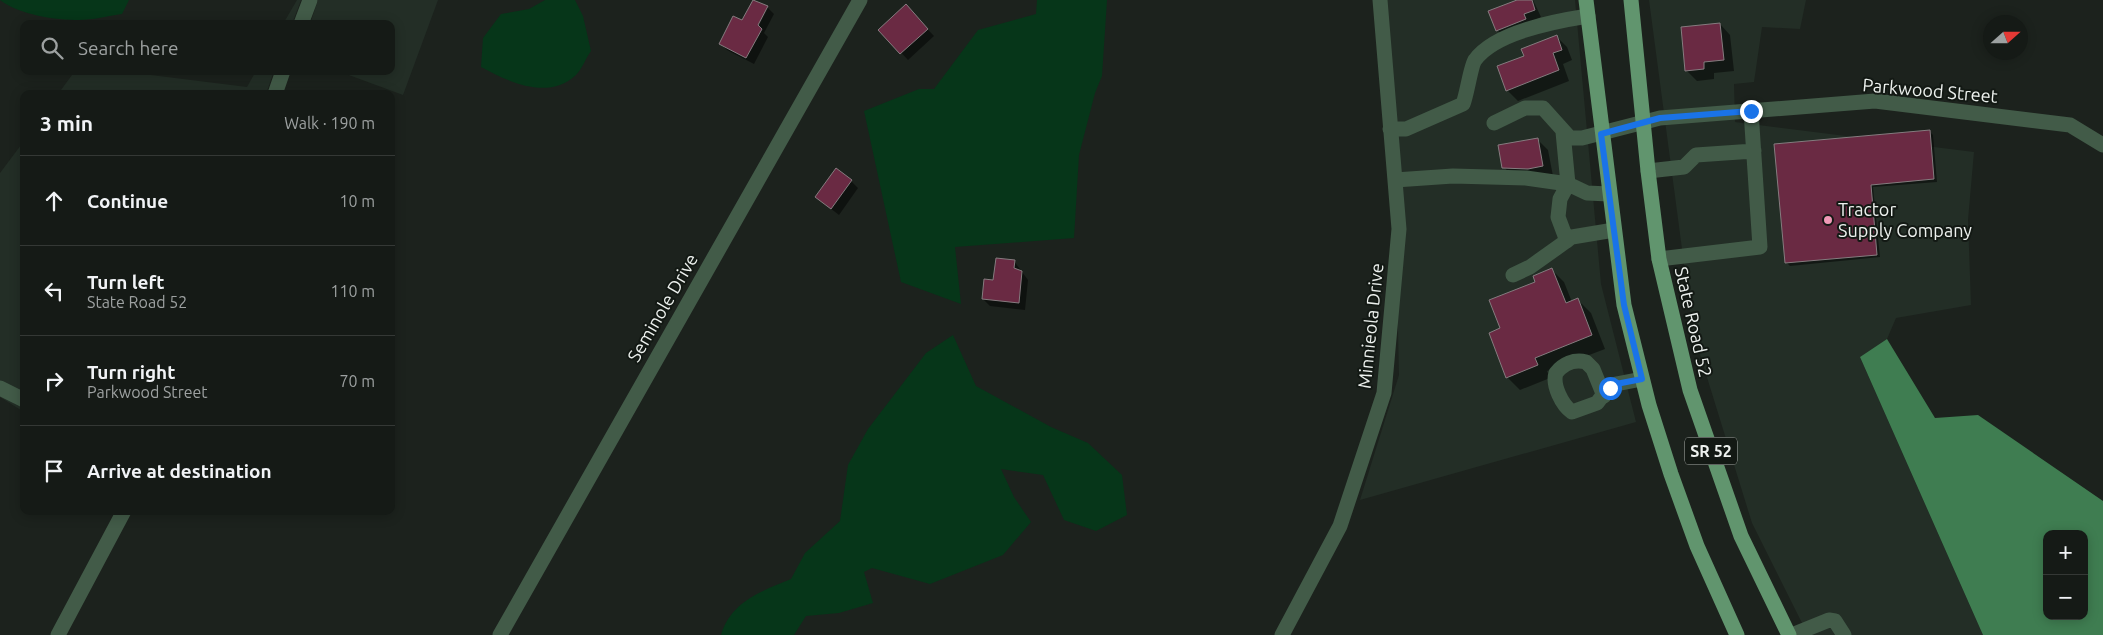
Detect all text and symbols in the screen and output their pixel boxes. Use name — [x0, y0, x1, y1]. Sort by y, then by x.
north arrow — [1983, 15, 2028, 60]
search box — [20, 20, 395, 75]
icon: search — [38, 34, 66, 62]
text: Search here — [78, 37, 178, 59]
street label: Parkwood Street — [1862, 74, 1999, 106]
route end — [1740, 100, 1763, 123]
text: 3 min — [40, 111, 93, 135]
text: Walk · 190 m — [284, 114, 375, 132]
icon: ahead — [40, 187, 68, 215]
text: Continue — [87, 190, 168, 212]
text: 10 m — [339, 192, 375, 210]
place label: Tractor Supply Company — [1838, 199, 1972, 240]
marker: Tractor Supply Company — [1822, 214, 1834, 226]
street label: Seminole Drive — [623, 250, 701, 365]
street label: Minnieola Drive — [1353, 262, 1387, 390]
street label: State Road 52 — [1672, 265, 1716, 379]
text: Turn left — [87, 271, 165, 293]
icon: left — [40, 277, 68, 305]
text: 110 m — [330, 282, 375, 300]
text: State Road 52 — [87, 293, 187, 311]
text: Turn right — [87, 361, 175, 383]
icon: right — [40, 367, 68, 395]
text: 70 m — [339, 372, 375, 390]
route start — [1599, 377, 1622, 400]
text: Parkwood Street — [87, 383, 208, 401]
road number: SR 52 — [1685, 438, 1737, 464]
icon: arrive — [40, 457, 68, 485]
text: Arrive at destination — [87, 460, 272, 482]
map controls — [2043, 530, 2088, 620]
button: + — [2043, 530, 2088, 575]
button: − — [2043, 575, 2088, 620]

